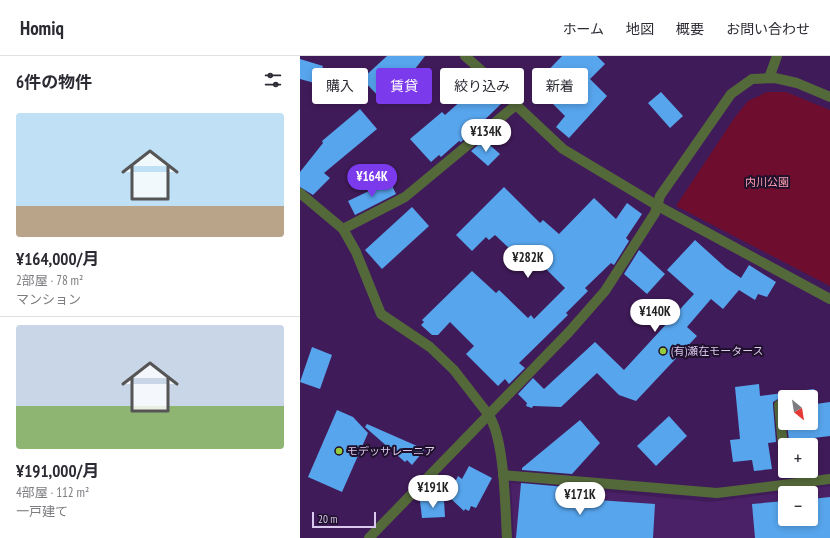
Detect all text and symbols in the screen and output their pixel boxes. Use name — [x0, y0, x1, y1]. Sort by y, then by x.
text: Homiq — [20, 16, 64, 40]
text: ホーム — [562, 20, 604, 38]
text: 地図 — [626, 20, 654, 38]
text: 概要 — [676, 20, 704, 38]
text: お問い合わせ — [726, 20, 810, 38]
chip: 購入 — [312, 68, 368, 104]
chip: 賃貸 — [376, 68, 432, 104]
chip: 絞り込み — [440, 68, 524, 104]
chip: 新着 — [532, 68, 588, 104]
icon: filters — [262, 69, 284, 91]
text: 6件の物件 — [16, 71, 92, 93]
pin: ¥134K — [458, 119, 514, 153]
text: ¥134K — [470, 123, 502, 140]
icon: home — [114, 139, 186, 211]
pin: ¥164K — [344, 164, 400, 198]
text: ¥164K — [356, 168, 388, 185]
park label: 内川公園 — [745, 175, 789, 189]
pin: ¥282K — [500, 245, 556, 279]
text: ¥164,000/月 — [16, 248, 100, 270]
text: ¥282K — [512, 249, 544, 266]
text: 2部屋 · 78 m² — [16, 272, 83, 289]
text: マンション — [16, 291, 81, 308]
pin: ¥140K — [627, 299, 683, 333]
text: ¥140K — [639, 303, 671, 320]
place label: (有)瀬在モータース — [671, 344, 764, 358]
marker: (有)瀬在モータース — [658, 346, 668, 356]
icon: home — [114, 351, 186, 423]
north arrow — [778, 390, 818, 430]
map controls — [778, 390, 818, 526]
button: + — [778, 438, 818, 478]
place label: モデッサレーニア — [347, 444, 435, 458]
marker: モデッサレーニア — [334, 446, 344, 456]
text: ¥191,000/月 — [16, 460, 100, 482]
pin: ¥191K — [405, 475, 461, 509]
text: ¥191K — [417, 479, 449, 496]
pin: ¥171K — [552, 482, 608, 516]
text: 4部屋 · 112 m² — [16, 484, 89, 501]
text: ¥171K — [564, 486, 596, 503]
button: − — [778, 486, 818, 526]
text: 一戸建て — [16, 503, 68, 520]
scale bar — [312, 510, 376, 529]
text: 20 m — [318, 512, 337, 526]

